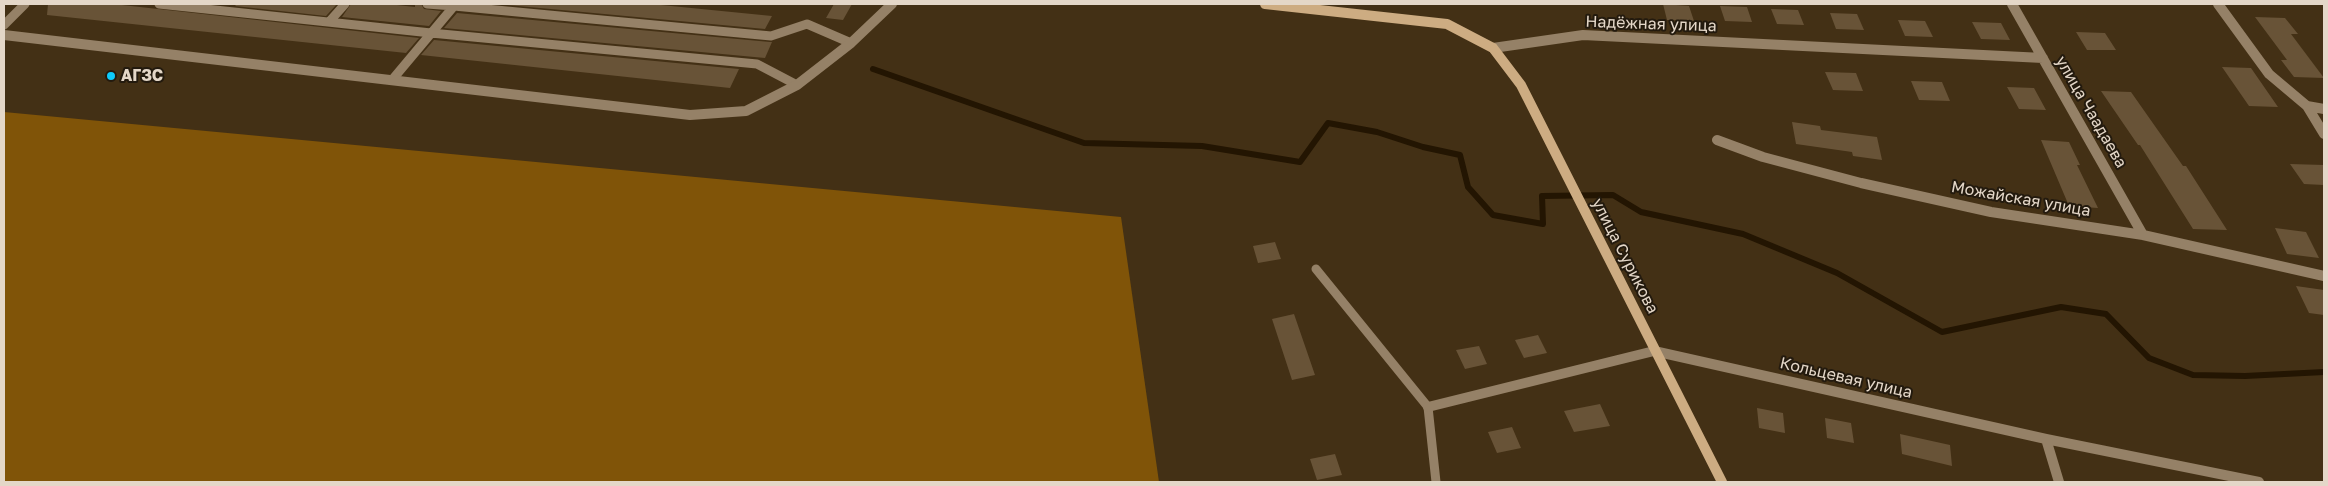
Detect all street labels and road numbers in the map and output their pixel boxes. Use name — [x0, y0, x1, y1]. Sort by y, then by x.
street label: Надёжная улица — [1585, 12, 1717, 36]
street label: улица Чаадаева — [2051, 53, 2131, 171]
street label: Можайская улица — [1950, 177, 2092, 221]
street label: улица Сурикова — [1588, 195, 1662, 317]
street label: Кольцевая улица — [1778, 353, 1914, 403]

